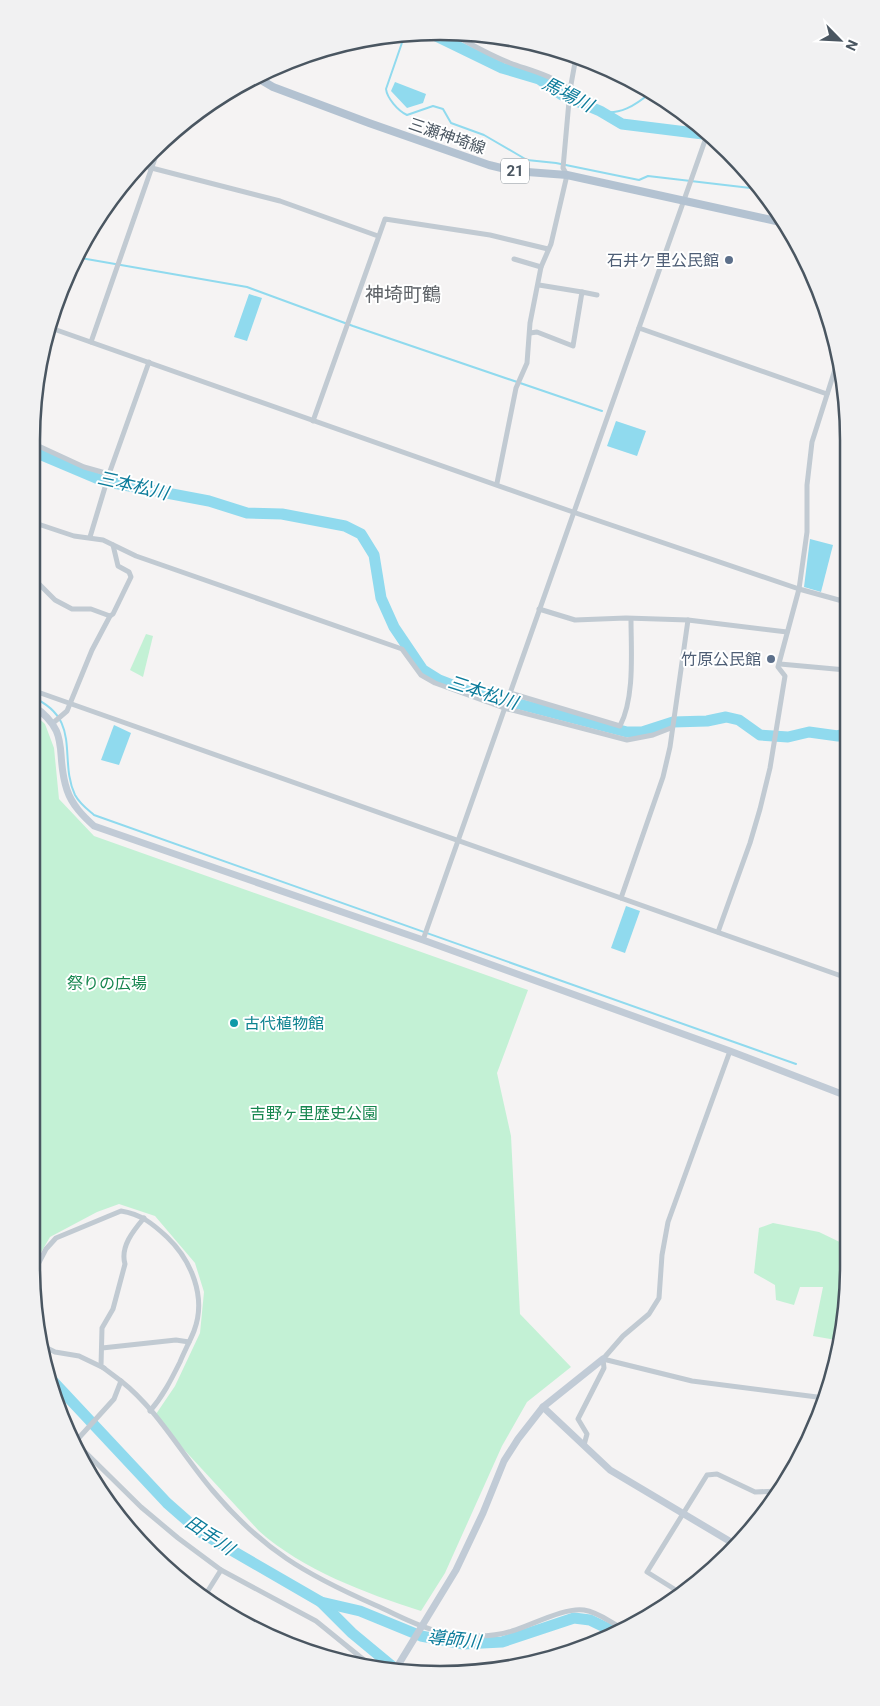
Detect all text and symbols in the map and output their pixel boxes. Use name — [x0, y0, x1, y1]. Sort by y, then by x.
north arrow — [815, 15, 865, 65]
text: N — [843, 38, 861, 53]
water label: 馬場川 — [539, 72, 599, 117]
street label: 三瀬神埼線 — [406, 114, 488, 158]
road number: 21 — [501, 158, 529, 184]
place label: 石井ケ里公民館 — [607, 251, 719, 270]
marker: 石井ケ里公民館 — [723, 254, 735, 266]
district label: 神埼町鶴 — [365, 283, 441, 306]
water label: 三本松川 — [96, 467, 172, 504]
place label: 竹原公民館 — [681, 650, 761, 669]
marker: 竹原公民館 — [765, 653, 777, 665]
water label: 三本松川 — [446, 671, 522, 714]
park label: 祭りの広場 — [67, 974, 147, 993]
place label: 古代植物館 — [244, 1014, 324, 1033]
marker: 古代植物館 — [228, 1017, 240, 1029]
park label: 吉野ヶ里歴史公園 — [250, 1104, 378, 1123]
water label: 田手川 — [182, 1511, 240, 1560]
water label: 導師川 — [426, 1626, 484, 1652]

